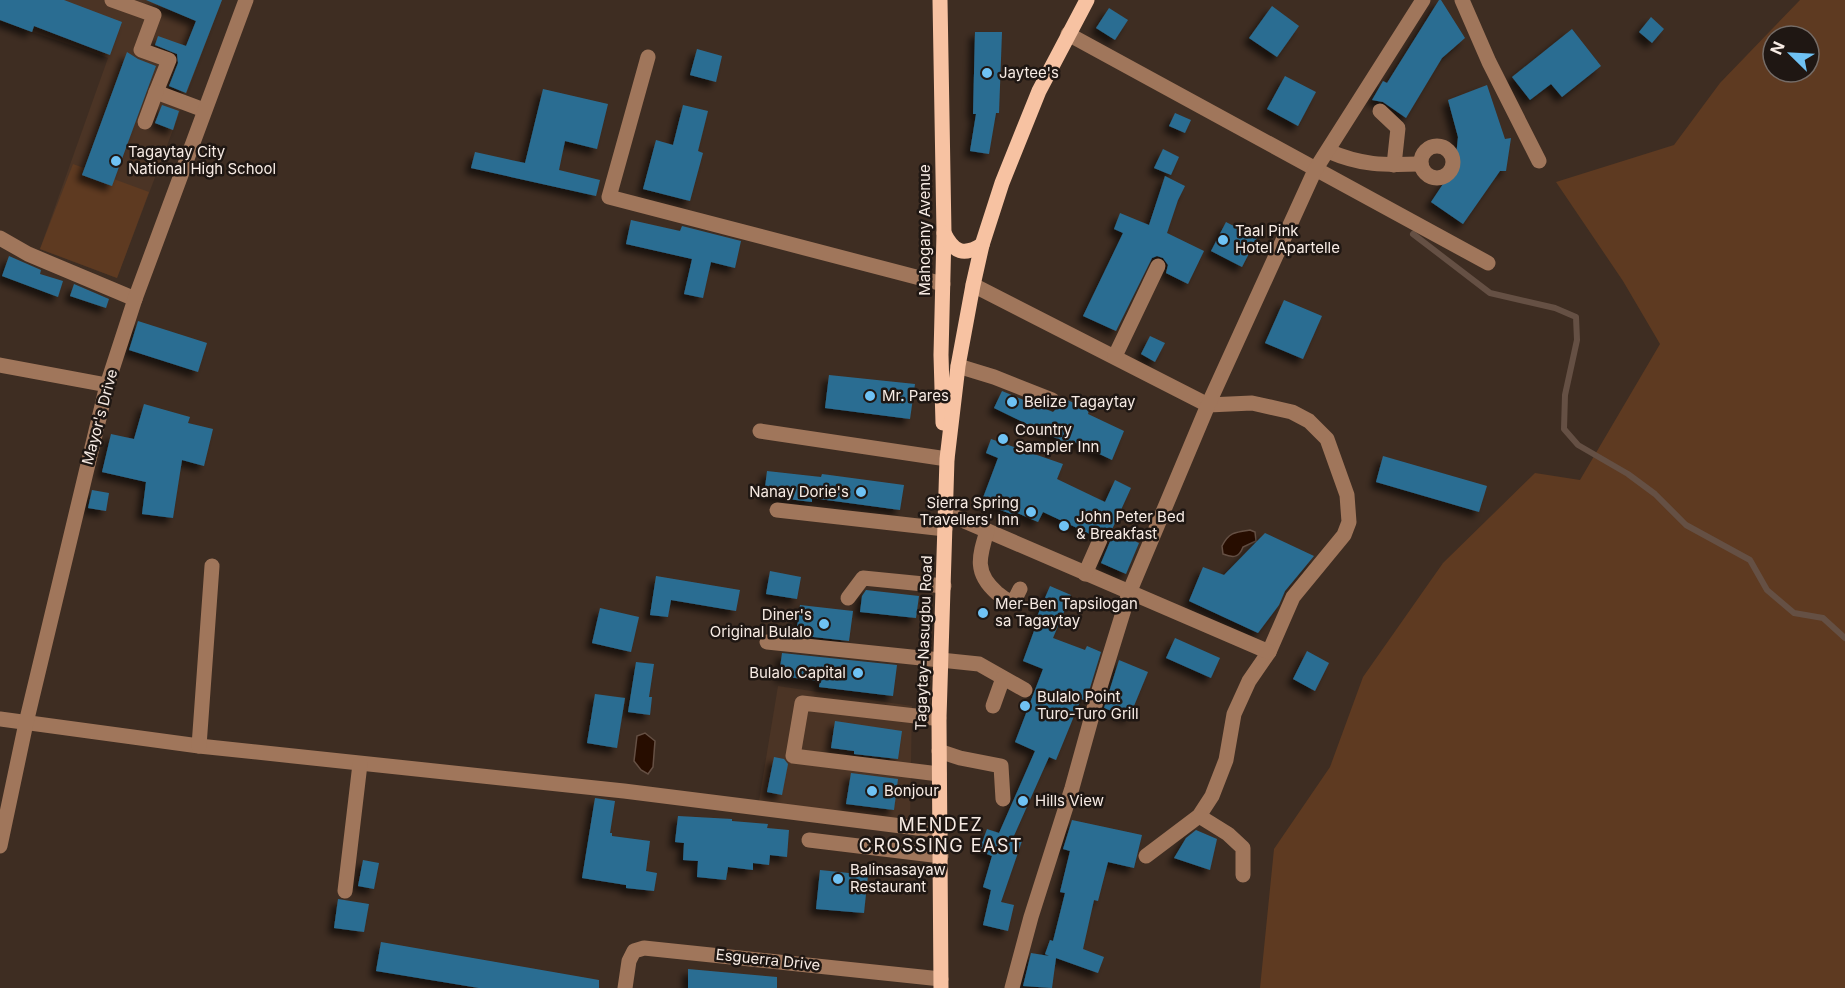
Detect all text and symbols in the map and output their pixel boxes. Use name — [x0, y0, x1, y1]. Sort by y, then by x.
north arrow — [1761, 24, 1821, 84]
text: N — [1766, 38, 1789, 58]
place label: Jaytee's — [999, 63, 1059, 82]
marker: Jaytee's — [980, 66, 994, 80]
place label: Tagaytay City National High School — [128, 142, 276, 178]
marker: Tagaytay City National High School — [109, 154, 123, 168]
street label: Mahogany Avenue — [915, 164, 934, 296]
place label: Taal Pink Hotel Apartelle — [1235, 221, 1340, 257]
marker: Taal Pink Hotel Apartelle — [1216, 233, 1230, 247]
street label: Mayor's Drive — [78, 367, 121, 467]
place label: Mr. Pares — [882, 386, 949, 405]
marker: Mr. Pares — [863, 389, 877, 403]
place label: Belize Tagaytay — [1024, 392, 1136, 411]
marker: Belize Tagaytay — [1005, 395, 1019, 409]
place label: Country Sampler Inn — [1015, 420, 1099, 456]
marker: Country Sampler Inn — [996, 432, 1010, 446]
place label: Nanay Dorie's — [749, 482, 849, 501]
marker: Nanay Dorie's — [854, 485, 868, 499]
place label: Sierra Spring Travellers' Inn — [919, 493, 1019, 529]
marker: Sierra Spring Travellers' Inn — [1024, 505, 1038, 519]
place label: John Peter Bed & Breakfast — [1076, 507, 1185, 543]
marker: John Peter Bed & Breakfast — [1057, 519, 1071, 533]
street label: Tagaytay-Nasugbu Road — [911, 555, 936, 731]
place label: Mer-Ben Tapsilogan sa Tagaytay — [995, 594, 1138, 630]
place label: Diner's Original Bulalo — [710, 605, 812, 641]
marker: Mer-Ben Tapsilogan sa Tagaytay — [976, 606, 990, 620]
marker: Diner's Original Bulalo — [817, 617, 831, 631]
place label: Bulalo Capital — [749, 663, 846, 682]
marker: Bulalo Capital — [851, 666, 865, 680]
place label: Bulalo Point Turo-Turo Grill — [1037, 687, 1139, 723]
marker: Bulalo Point Turo-Turo Grill — [1018, 699, 1032, 713]
place label: Bonjour — [884, 781, 939, 800]
marker: Bonjour — [865, 784, 879, 798]
place label: Hills View — [1035, 791, 1104, 810]
marker: Hills View — [1016, 794, 1030, 808]
district label: MENDEZ CROSSING EAST — [859, 814, 1023, 856]
place label: Balinsasayaw Restaurant — [850, 860, 946, 896]
marker: Balinsasayaw Restaurant — [831, 872, 845, 886]
street label: Esguerra Drive — [715, 945, 821, 974]

